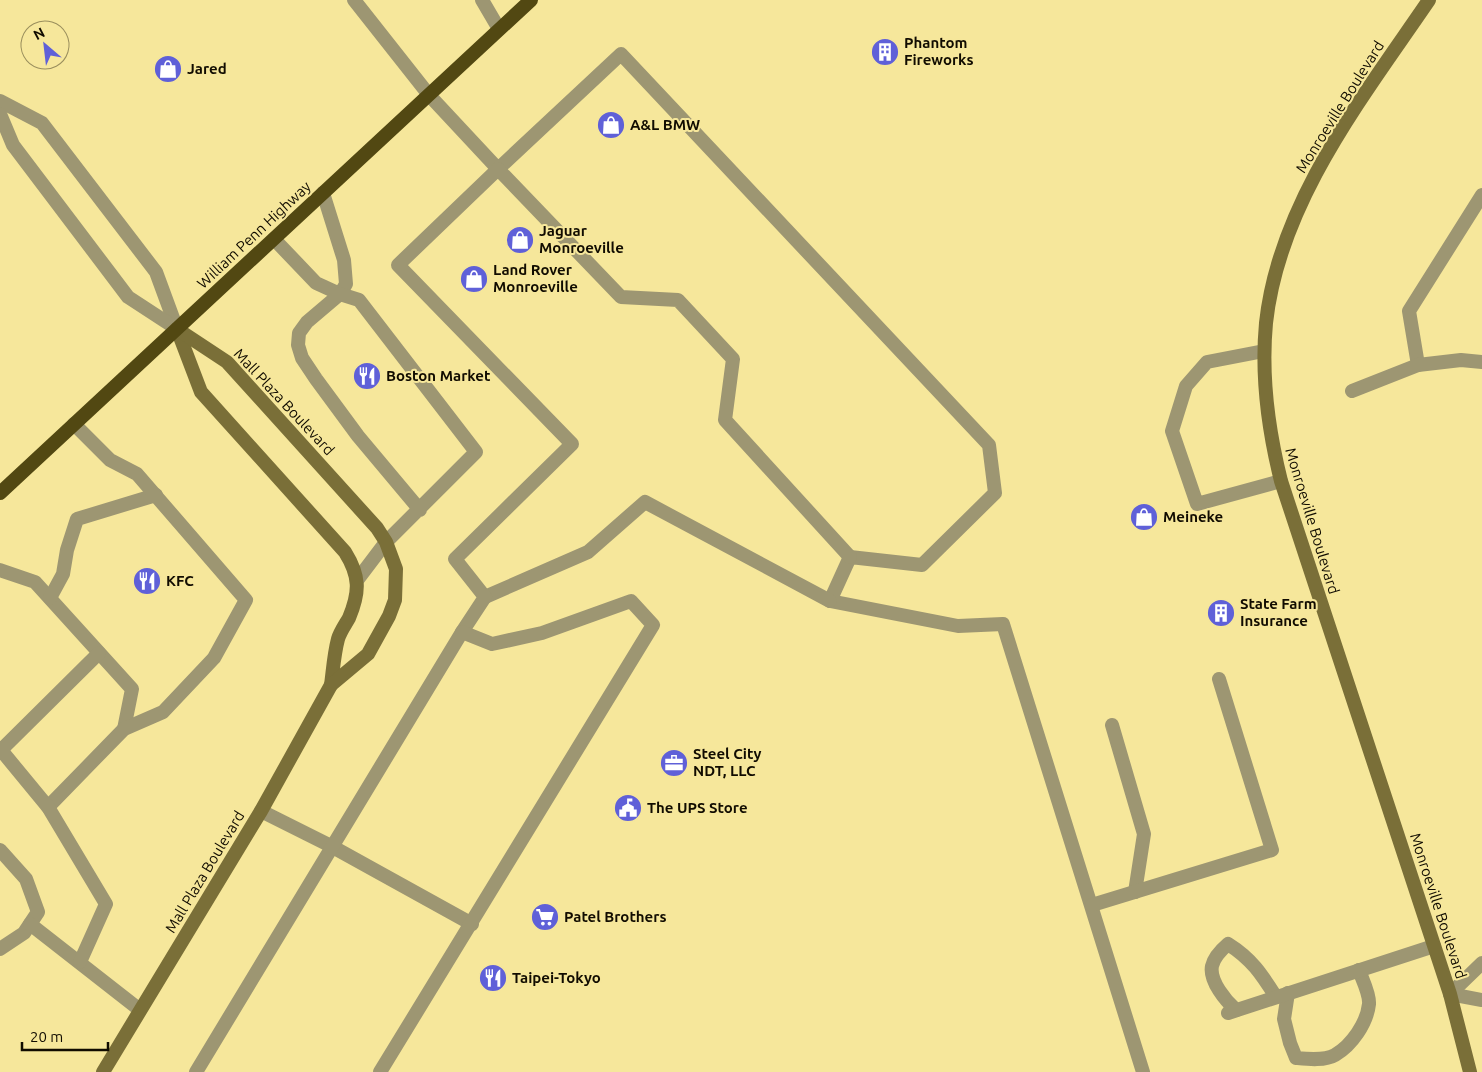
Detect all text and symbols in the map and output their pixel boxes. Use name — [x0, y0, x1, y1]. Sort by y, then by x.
north arrow — [20, 20, 70, 70]
text: N — [31, 24, 47, 43]
place label: Phantom Fireworks — [904, 34, 974, 68]
building icon: Phantom Fireworks — [870, 37, 900, 67]
street label: Monroeville Boulevard — [1292, 38, 1387, 176]
shop icon: Jared — [153, 54, 183, 84]
place label: Jared — [187, 60, 227, 77]
shop icon: A&L BMW — [596, 110, 626, 140]
place label: A&L BMW — [630, 116, 700, 133]
street label: William Penn Highway — [193, 178, 314, 292]
place label: Jaguar Monroeville — [539, 222, 624, 256]
shop icon: Jaguar Monroeville — [505, 225, 535, 255]
place label: Land Rover Monroeville — [493, 261, 578, 295]
shop icon: Land Rover Monroeville — [459, 264, 489, 294]
street label: Mall Plaza Boulevard — [231, 345, 338, 458]
restaurant icon: Boston Market — [352, 361, 382, 391]
place label: Boston Market — [386, 367, 491, 384]
street label: Monroeville Boulevard — [1282, 446, 1343, 596]
shop icon: Meineke — [1129, 502, 1159, 532]
place label: Meineke — [1163, 508, 1223, 525]
restaurant icon: KFC — [132, 566, 162, 596]
place label: KFC — [166, 572, 194, 589]
place label: State Farm Insurance — [1240, 595, 1317, 629]
building icon: State Farm Insurance — [1206, 598, 1236, 628]
place label: Steel City NDT, LLC — [693, 745, 761, 779]
office icon: Steel City NDT, LLC — [659, 748, 689, 778]
public building icon: The UPS Store — [613, 793, 643, 823]
place label: The UPS Store — [647, 799, 748, 816]
street label: Mall Plaza Boulevard — [161, 808, 248, 936]
street label: Monroeville Boulevard — [1407, 831, 1470, 981]
supermarket icon: Patel Brothers — [530, 902, 560, 932]
place label: Patel Brothers — [564, 908, 667, 925]
restaurant icon: Taipei-Tokyo — [478, 963, 508, 993]
place label: Taipei-Tokyo — [512, 969, 601, 986]
scale bar — [22, 1020, 109, 1052]
text: 20 m — [30, 1028, 63, 1045]

